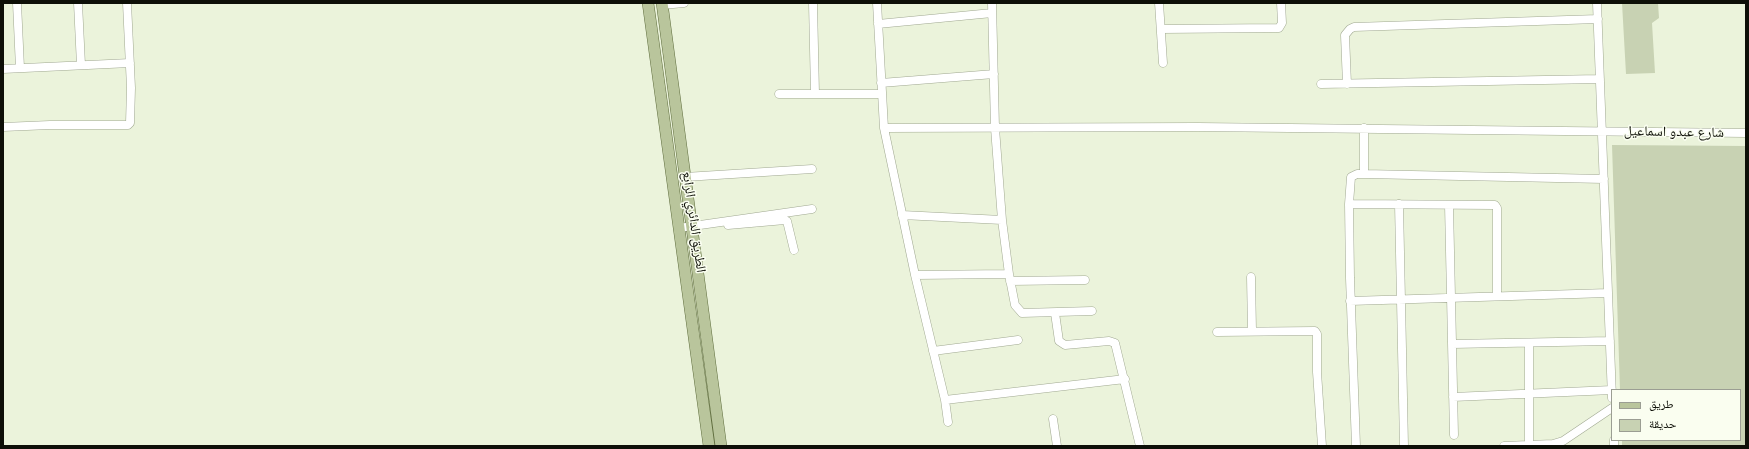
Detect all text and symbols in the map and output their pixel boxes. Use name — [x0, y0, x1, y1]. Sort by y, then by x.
street label: شارع عبدو اسماعيل — [1624, 123, 1724, 141]
street label: الطريق الدائري الرابع — [679, 170, 709, 274]
legend — [1611, 389, 1741, 441]
text: طريق — [1649, 397, 1674, 411]
text: حديقة — [1649, 417, 1677, 431]

